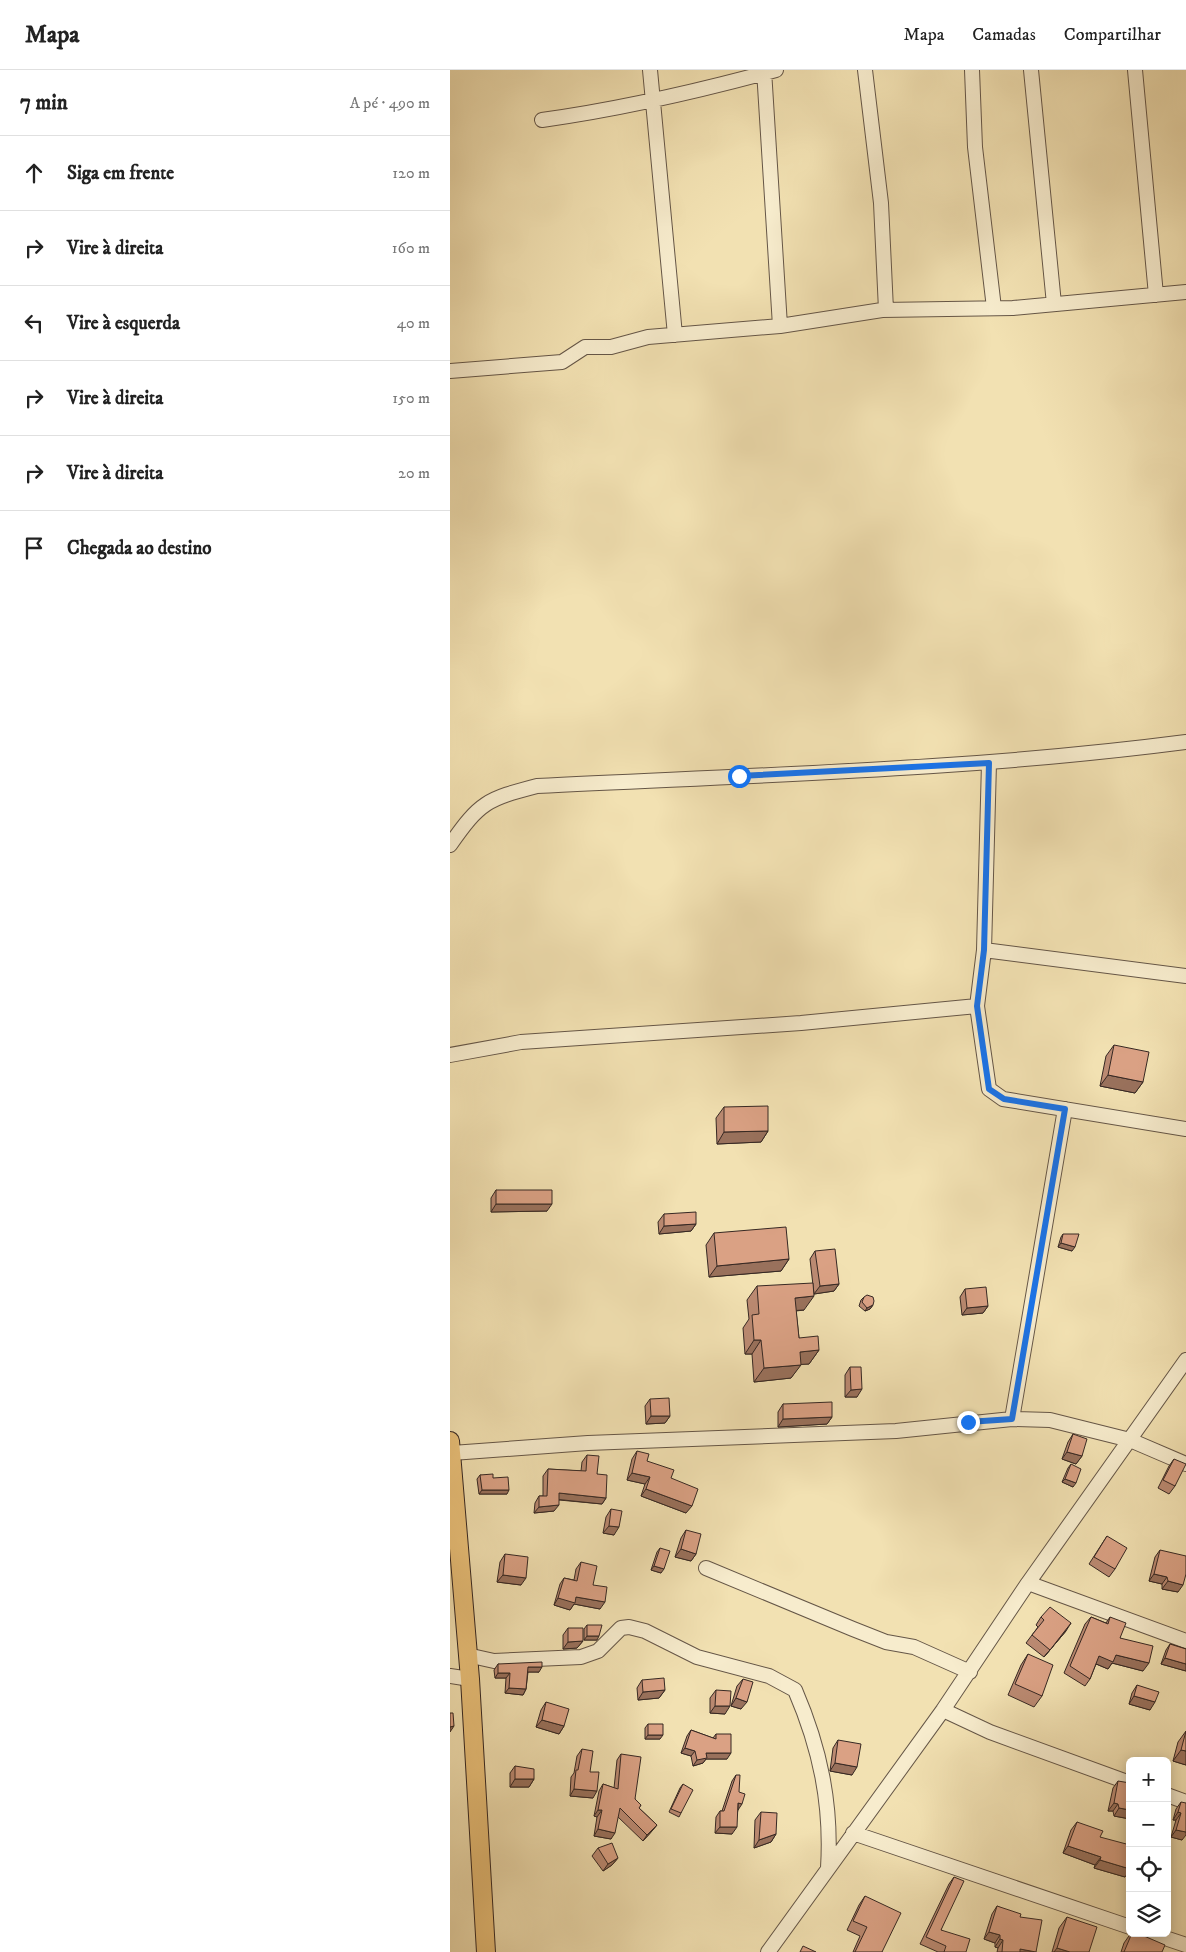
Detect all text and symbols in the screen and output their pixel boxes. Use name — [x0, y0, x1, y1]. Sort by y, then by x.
text: Mapa — [25, 20, 79, 50]
text: Mapa — [904, 24, 944, 46]
text: Camadas — [972, 24, 1036, 46]
text: Compartilhar — [1064, 24, 1161, 46]
text: 7 min — [20, 90, 68, 116]
text: A pé · 490 m — [350, 93, 430, 113]
icon: ahead — [20, 159, 48, 187]
text: Siga em frente — [67, 162, 174, 185]
text: 120 m — [392, 163, 430, 183]
icon: right — [20, 234, 48, 262]
text: Vire à direita — [67, 237, 163, 260]
text: 160 m — [392, 238, 430, 258]
icon: left — [20, 309, 48, 337]
text: Vire à esquerda — [67, 312, 180, 335]
text: 40 m — [397, 313, 430, 333]
icon: right — [20, 384, 48, 412]
text: Vire à direita — [67, 387, 163, 410]
text: 150 m — [392, 388, 430, 408]
icon: right — [20, 459, 48, 487]
text: Vire à direita — [67, 462, 163, 485]
text: 20 m — [398, 463, 430, 483]
icon: arrive — [20, 534, 48, 562]
text: Chegada ao destino — [67, 537, 212, 560]
route start — [728, 765, 751, 788]
route end — [957, 1411, 980, 1434]
map controls — [1126, 1757, 1171, 1937]
button: + — [1126, 1757, 1171, 1802]
button: − — [1126, 1802, 1171, 1847]
button: locate — [1126, 1847, 1171, 1892]
button: layers — [1126, 1892, 1171, 1937]

